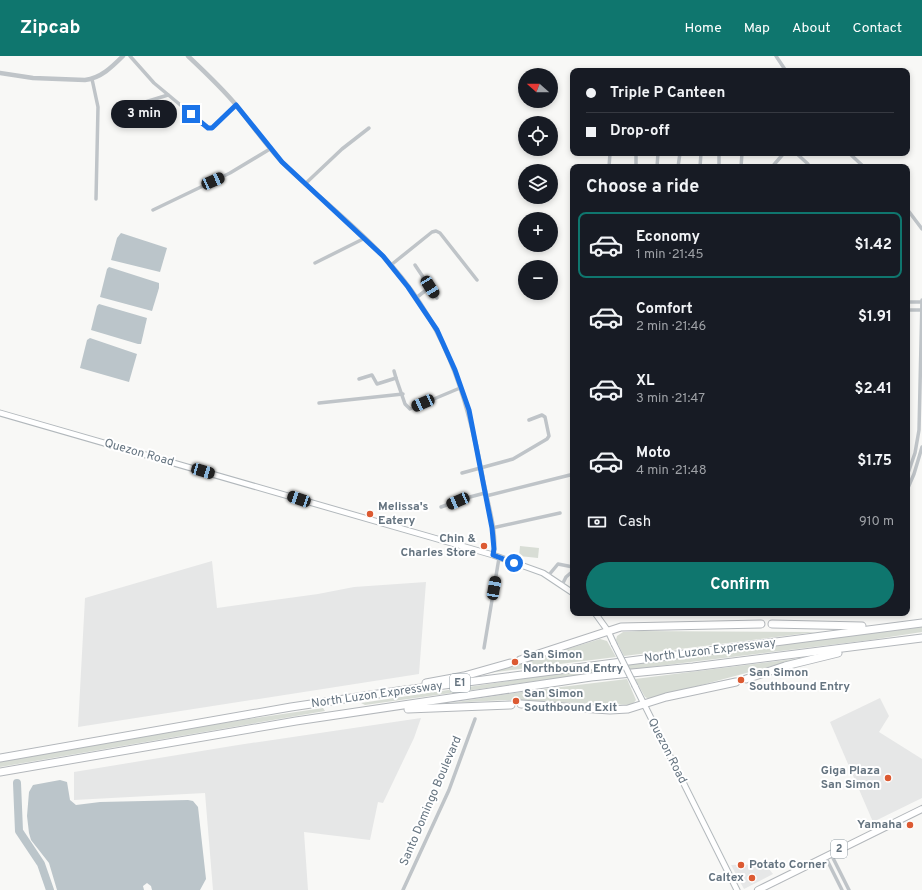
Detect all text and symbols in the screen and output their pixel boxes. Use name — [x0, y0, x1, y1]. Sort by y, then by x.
text: Zipcab — [20, 16, 80, 40]
text: Home — [685, 20, 722, 37]
text: Map — [744, 20, 770, 37]
text: About — [792, 20, 831, 37]
text: Contact — [853, 20, 902, 37]
north arrow — [518, 68, 558, 108]
map controls — [518, 68, 558, 300]
text: Triple P Canteen — [610, 84, 725, 103]
callout: 3 min — [111, 100, 177, 128]
route end — [182, 105, 200, 123]
text: 3 min — [127, 106, 161, 122]
button: locate — [518, 116, 558, 156]
text: Drop-off — [610, 122, 670, 141]
button: layers — [518, 164, 558, 204]
car — [200, 171, 226, 191]
text: Choose a ride — [586, 176, 699, 199]
button: + — [518, 212, 558, 252]
icon: car — [588, 227, 624, 263]
text: Economy — [636, 228, 700, 247]
text: $1.42 — [854, 236, 892, 255]
text: 1 min · 21:45 — [636, 247, 704, 263]
button: − — [518, 260, 558, 300]
car — [419, 274, 441, 300]
icon: car — [588, 299, 624, 335]
text: Comfort — [636, 300, 693, 319]
text: $1.91 — [858, 308, 892, 327]
text: 2 min · 21:46 — [636, 319, 706, 335]
icon: car — [588, 371, 624, 407]
text: XL — [636, 372, 654, 391]
text: $2.41 — [854, 380, 892, 399]
text: 3 min · 21:47 — [636, 391, 705, 407]
car — [410, 393, 436, 413]
street label: Quezon Road — [102, 435, 176, 471]
icon: car — [588, 443, 624, 479]
text: Moto — [636, 444, 671, 463]
text: $1.75 — [857, 452, 892, 471]
car — [190, 462, 216, 480]
text: 4 min · 21:48 — [636, 463, 707, 479]
car — [286, 489, 312, 509]
car — [445, 491, 471, 511]
place label: Melissa's Eatery — [378, 499, 429, 529]
marker: Melissa's Eatery — [365, 509, 375, 519]
icon: cash — [586, 511, 608, 533]
text: Cash — [618, 513, 651, 532]
text: 910 m — [859, 514, 894, 530]
place label: Chin & Charles Store — [401, 531, 476, 561]
marker: Chin & Charles Store — [479, 541, 489, 551]
route start — [505, 554, 523, 572]
button: Confirm — [586, 562, 894, 608]
car — [486, 575, 502, 601]
street label: North Luzon Expressway — [643, 635, 777, 667]
place label: San Simon Northbound Entry — [523, 647, 624, 677]
marker: San Simon Northbound Entry — [510, 657, 520, 667]
place label: San Simon Southbound Entry — [749, 665, 850, 695]
road number: E1 — [450, 674, 470, 692]
marker: San Simon Southbound Entry — [736, 675, 746, 685]
street label: North Luzon Expressway — [310, 678, 444, 712]
place label: San Simon Southbound Exit — [524, 686, 617, 716]
marker: San Simon Southbound Exit — [511, 696, 521, 706]
street label: Quezon Road — [644, 715, 690, 787]
street label: Santo Domingo Boulevard — [396, 734, 466, 868]
place label: Giga Plaza San Simon — [821, 763, 880, 793]
marker: Giga Plaza San Simon — [883, 773, 893, 783]
place label: Yamaha — [857, 817, 902, 833]
marker: Yamaha — [905, 820, 915, 830]
road number: 2 — [831, 840, 847, 858]
place label: Potato Corner — [749, 857, 827, 873]
marker: Potato Corner — [736, 860, 746, 870]
place label: Caltex — [708, 870, 744, 886]
marker: Caltex — [747, 873, 757, 883]

